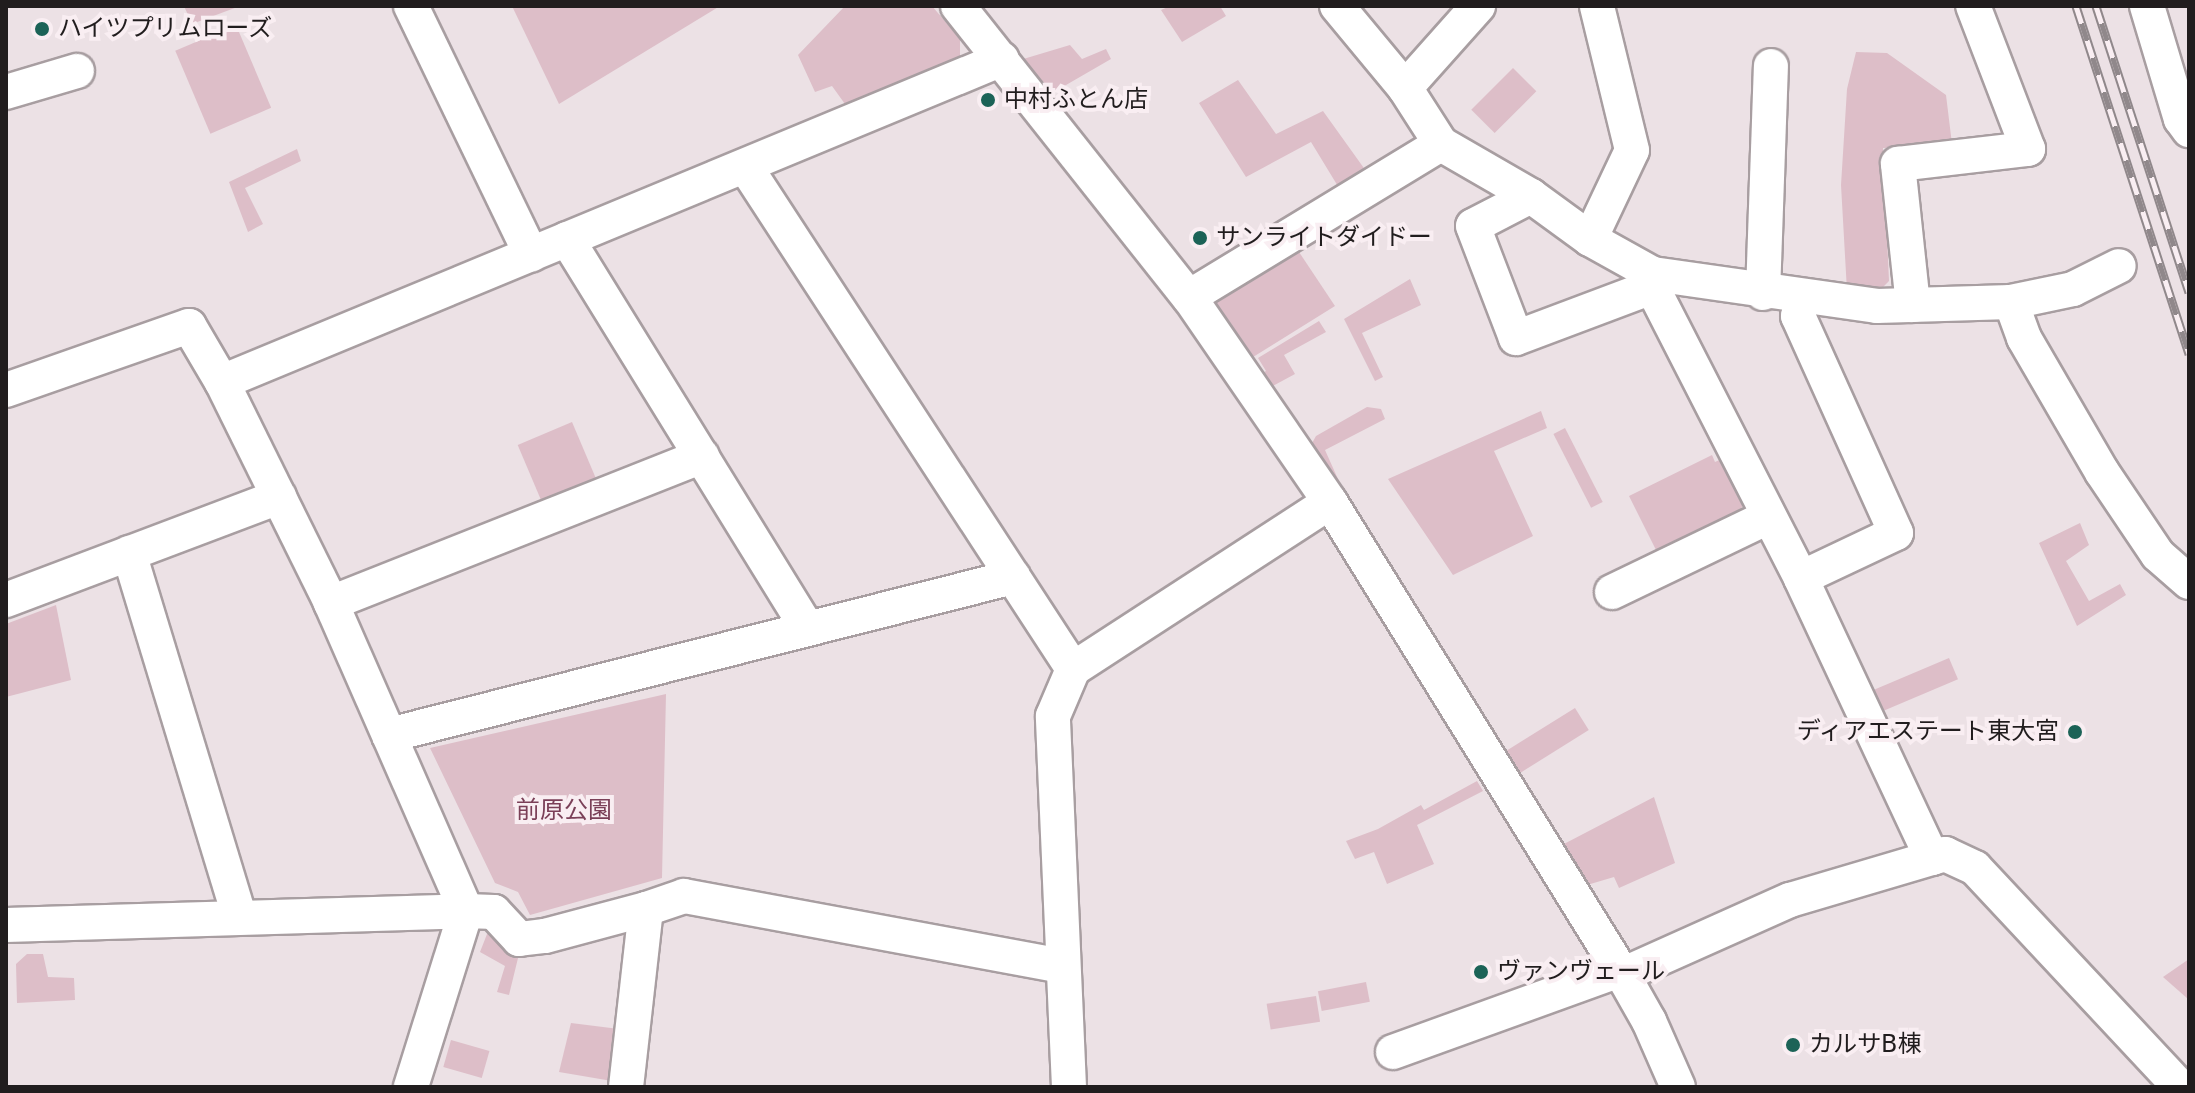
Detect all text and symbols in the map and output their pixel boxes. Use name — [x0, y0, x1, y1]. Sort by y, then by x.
place label: ハイツプリムローズ — [58, 15, 274, 43]
marker: ハイツプリムローズ — [33, 20, 51, 38]
place label: 中村ふとん店 — [1004, 86, 1148, 114]
marker: 中村ふとん店 — [979, 91, 997, 109]
place label: サンライトダイドー — [1216, 224, 1432, 252]
marker: サンライトダイドー — [1191, 229, 1209, 247]
place label: ディアエステート東大宮 — [1795, 718, 2059, 746]
marker: ディアエステート東大宮 — [2066, 723, 2084, 741]
park label: 前原公園 — [516, 797, 612, 825]
place label: ヴァンヴェール — [1497, 958, 1665, 986]
marker: ヴァンヴェール — [1472, 963, 1490, 981]
place label: カルサB棟 — [1809, 1031, 1921, 1059]
marker: カルサB棟 — [1784, 1036, 1802, 1054]

